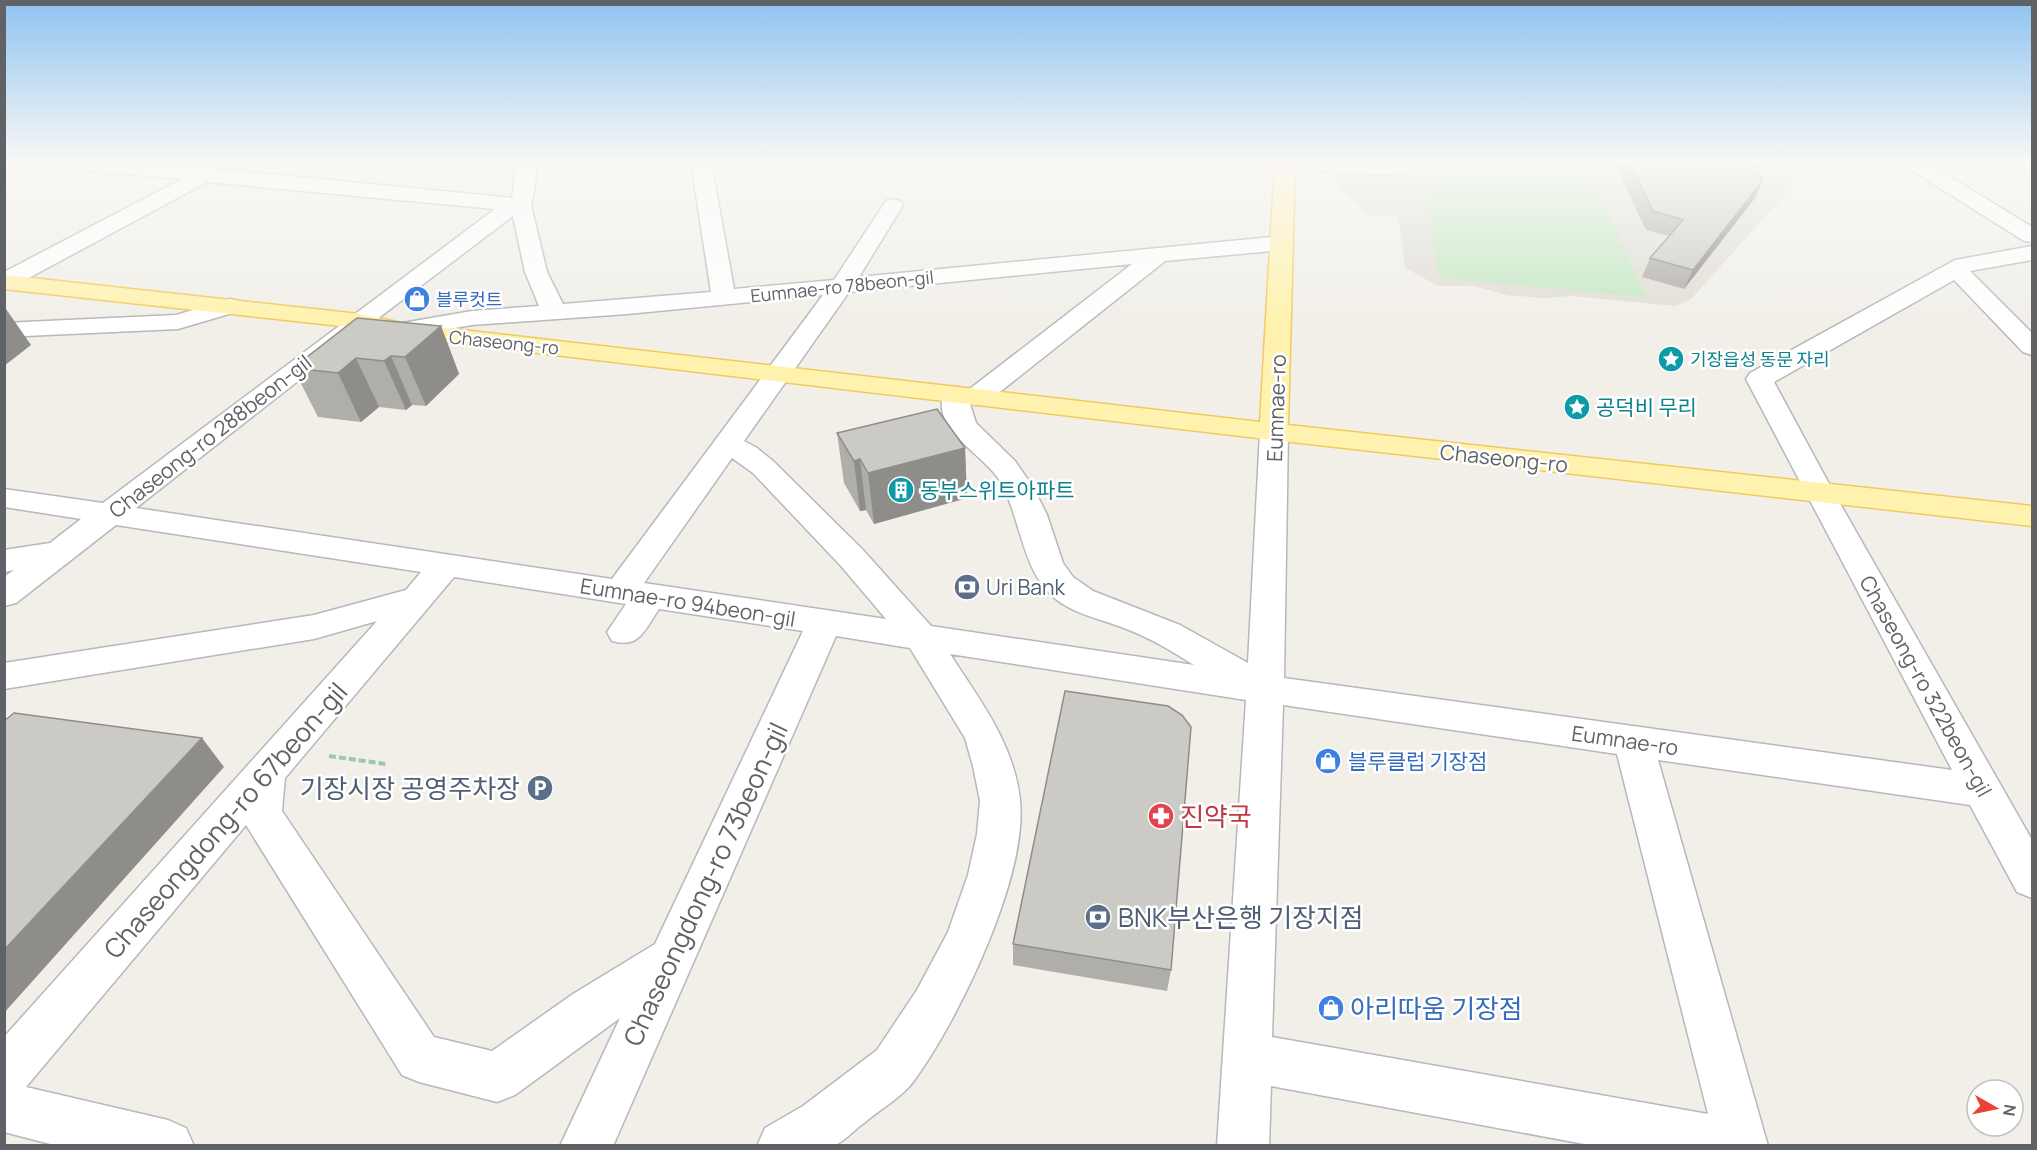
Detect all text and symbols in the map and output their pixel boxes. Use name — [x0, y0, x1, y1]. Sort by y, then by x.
street label: Eumnae-ro 78beon-gil — [749, 264, 935, 308]
shop icon: 블루컷트 — [402, 284, 432, 314]
place label: 블루컷트 — [436, 287, 502, 311]
street label: Chaseong-ro — [448, 324, 560, 360]
place icon: 기장읍성 동문 자리 — [1656, 344, 1686, 374]
place label: 기장읍성 동문 자리 — [1690, 347, 1830, 371]
street label: Chaseong-ro 288beon-gil — [103, 348, 317, 524]
street label: Eumnae-ro — [1260, 354, 1292, 462]
place icon: 공덕비 무리 — [1562, 392, 1592, 422]
place label: 공덕비 무리 — [1596, 393, 1697, 421]
street label: Chaseong-ro — [1439, 437, 1569, 479]
building icon: 동부스위트아파트 — [886, 475, 916, 505]
place label: 동부스위트아파트 — [920, 476, 1075, 504]
street label: Chaseong-ro 322beon-gil — [1853, 570, 1999, 802]
street label: Eumnae-ro 94beon-gil — [578, 571, 798, 633]
bank icon: Uri Bank — [952, 572, 982, 602]
place label: Uri Bank — [986, 573, 1065, 601]
street label: Chaseongdong-ro 67beon-gil — [95, 674, 355, 966]
street label: Chaseongdong-ro 73beon-gil — [614, 716, 796, 1052]
street label: Eumnae-ro — [1570, 719, 1680, 761]
shop icon: 블루클럽 기장점 — [1313, 746, 1343, 776]
place label: 블루클럽 기장점 — [1348, 747, 1487, 775]
place label: 기장시장 공영주차장 — [300, 770, 520, 806]
parking icon: 기장시장 공영주차장 — [525, 773, 555, 803]
place label: 진약국 — [1180, 798, 1252, 834]
pharmacy icon: 진약국 — [1146, 801, 1176, 831]
place label: BNK부산은행 기장지점 — [1118, 899, 1364, 935]
bank icon: BNK부산은행 기장지점 — [1083, 902, 1113, 932]
place label: 아리따움 기장점 — [1350, 990, 1523, 1026]
shop icon: 아리따움 기장점 — [1316, 993, 1346, 1023]
north arrow — [1965, 1078, 2025, 1138]
text: N — [1998, 1103, 2022, 1118]

